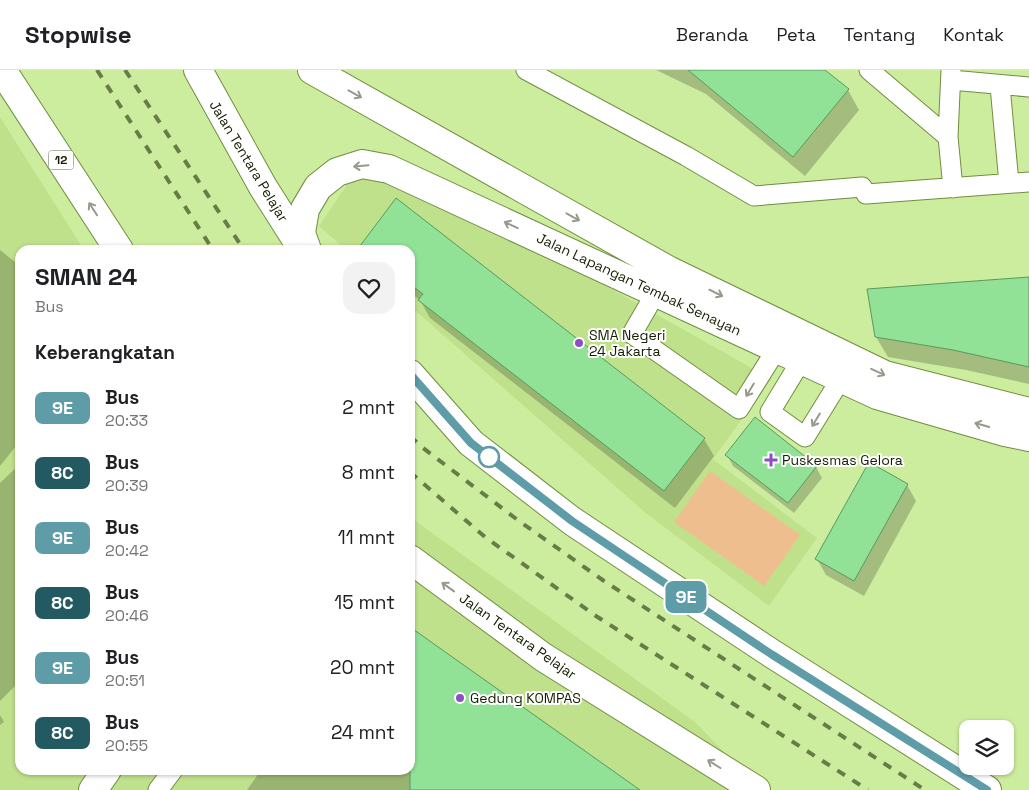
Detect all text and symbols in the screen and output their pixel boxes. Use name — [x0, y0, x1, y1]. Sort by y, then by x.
text: Stopwise — [25, 19, 132, 50]
text: Beranda — [676, 23, 748, 46]
text: Peta — [776, 23, 816, 46]
text: Tentang — [844, 23, 915, 46]
text: Kontak — [943, 23, 1004, 46]
one-way arrow — [347, 90, 362, 99]
street label: Jalan Tentara Pelajar — [206, 97, 292, 225]
road number: 12 — [48, 150, 74, 170]
one-way arrow — [354, 162, 370, 171]
one-way arrow — [87, 202, 98, 216]
one-way arrow — [565, 212, 579, 222]
one-way arrow — [504, 219, 519, 229]
street label: Jalan Lapangan Tembak Senayan — [534, 229, 744, 339]
text: SMAN 24 — [35, 261, 137, 292]
button: heart — [343, 262, 395, 314]
one-way arrow — [708, 289, 723, 299]
text: Bus — [35, 296, 64, 317]
place label: SMA Negeri 24 Jakarta — [589, 326, 666, 360]
marker: SMA Negeri 24 Jakarta — [573, 337, 585, 349]
text: Keberangkatan — [35, 340, 175, 365]
one-way arrow — [870, 367, 885, 377]
one-way arrow — [745, 382, 755, 396]
text: Bus — [105, 385, 139, 410]
text: 2 mnt — [342, 395, 395, 420]
text: 9E — [52, 396, 73, 419]
text: 20:33 — [105, 410, 148, 431]
one-way arrow — [810, 412, 820, 426]
one-way arrow — [974, 420, 990, 429]
unlabelled marker — [478, 446, 500, 468]
text: Bus — [105, 450, 139, 475]
place label: Puskesmas Gelora — [782, 451, 903, 469]
marker: Puskesmas Gelora — [764, 453, 778, 467]
text: 8 mnt — [342, 460, 395, 485]
text: 8C — [51, 461, 74, 484]
text: 20:39 — [105, 475, 148, 496]
text: Bus — [105, 515, 139, 540]
text: 11 mnt — [338, 525, 395, 550]
text: 9E — [52, 526, 73, 549]
text: 20:42 — [105, 540, 149, 561]
text: Bus — [105, 580, 139, 605]
line badge: 9E — [664, 581, 708, 613]
one-way arrow — [441, 582, 455, 592]
text: 9E — [675, 585, 697, 608]
street label: Jalan Tentara Pelajar — [456, 589, 580, 683]
text: 15 mnt — [334, 590, 395, 615]
text: 8C — [51, 591, 74, 614]
text: 20:46 — [105, 605, 149, 626]
text: Bus — [105, 645, 139, 670]
text: 20 mnt — [330, 655, 395, 680]
text: 9E — [52, 656, 73, 679]
text: 20:51 — [105, 670, 145, 691]
place label: Gedung KOMPAS — [470, 689, 581, 707]
marker: Gedung KOMPAS — [454, 692, 466, 704]
text: Bus — [105, 710, 139, 735]
text: 24 mnt — [331, 720, 395, 745]
map controls — [959, 720, 1014, 775]
button: layers — [959, 720, 1014, 775]
text: 8C — [51, 721, 74, 744]
text: 20:55 — [105, 735, 148, 756]
one-way arrow — [708, 759, 722, 769]

